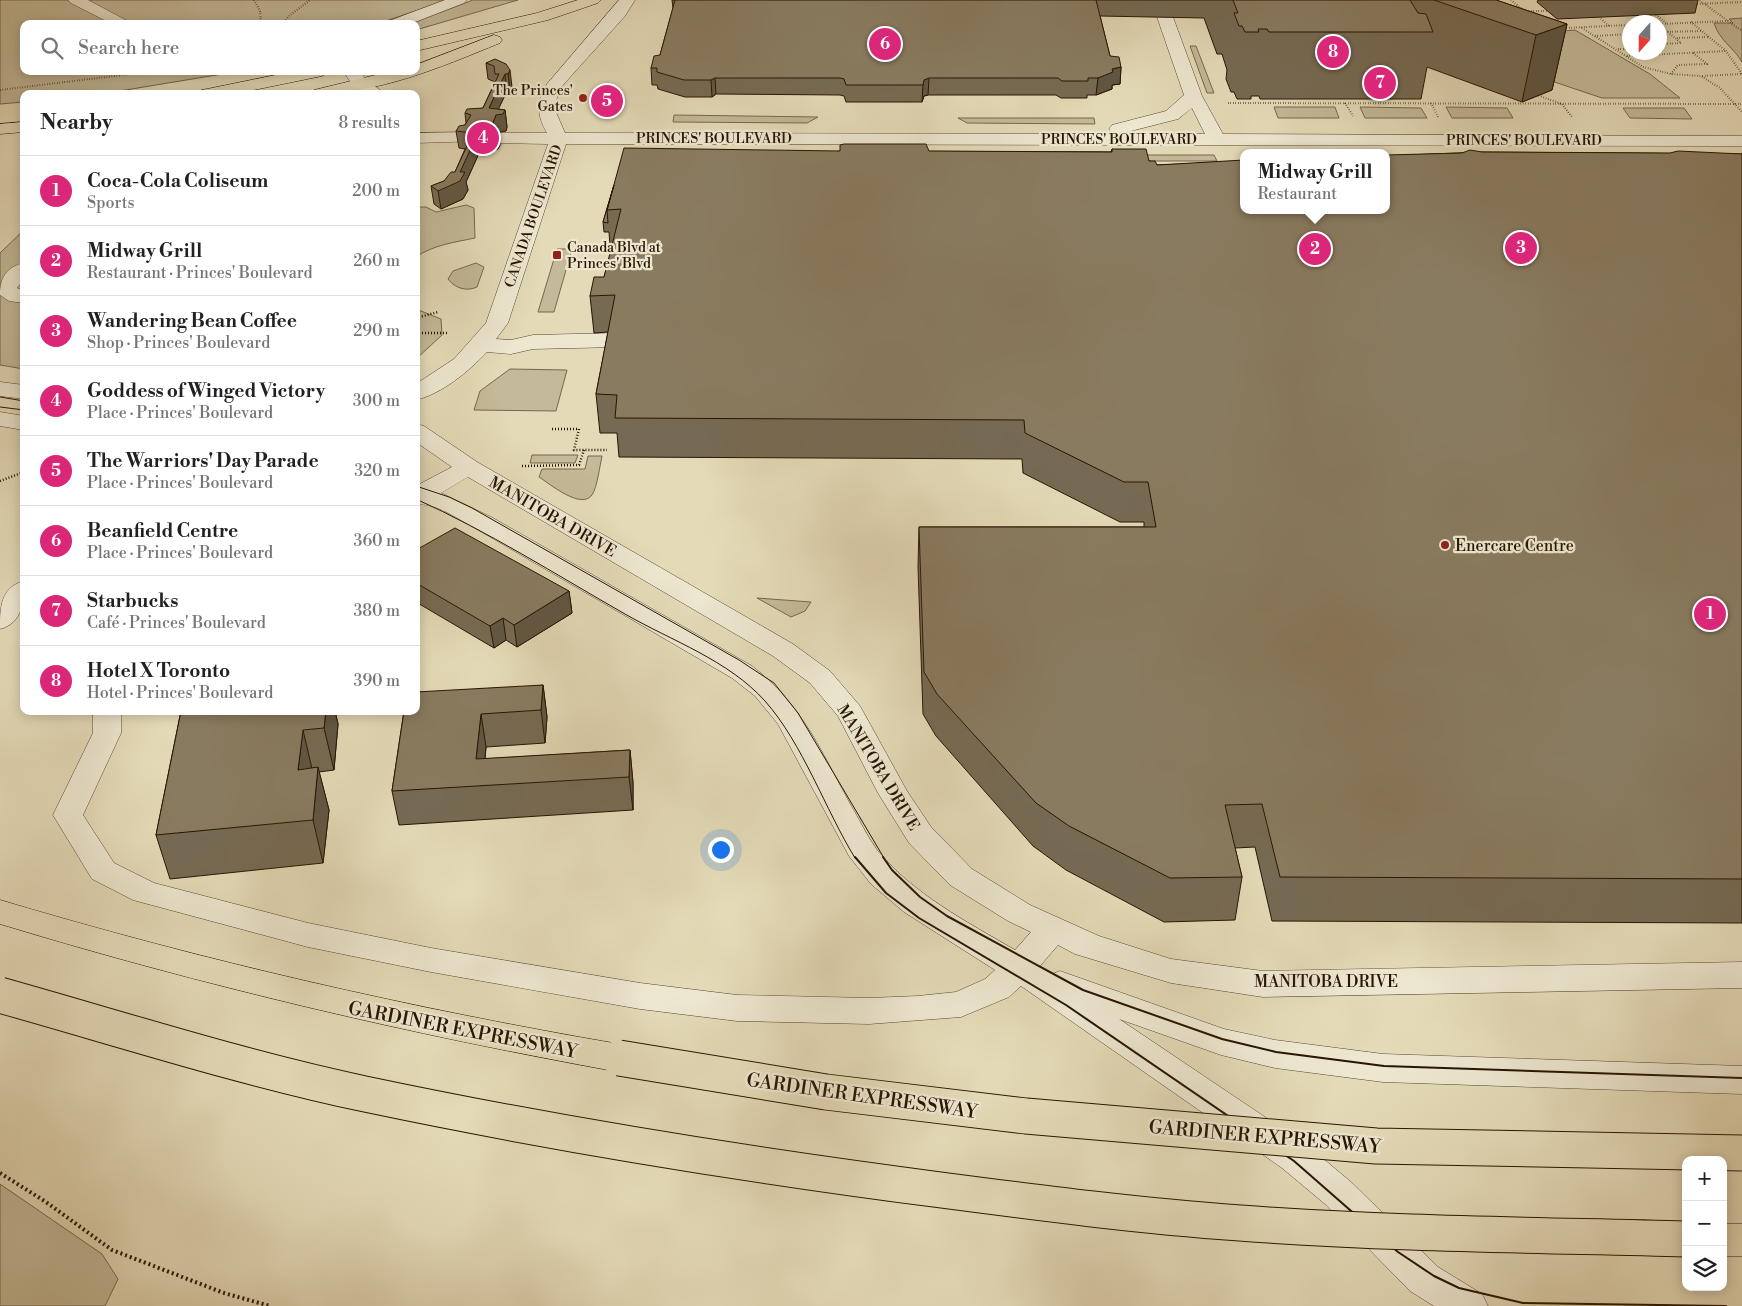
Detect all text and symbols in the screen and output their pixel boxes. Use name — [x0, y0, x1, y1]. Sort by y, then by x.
north arrow — [1622, 15, 1667, 60]
search box — [20, 20, 420, 75]
pin: 6 — [869, 25, 901, 63]
pin: 8 — [1317, 33, 1349, 71]
icon: search — [38, 34, 66, 62]
text: Search here — [78, 36, 179, 60]
pin: 7 — [1364, 64, 1396, 102]
place label: The Princes' Gates — [493, 82, 573, 116]
pin: 5 — [591, 82, 623, 120]
marker: The Princes' Gates — [577, 92, 589, 104]
text: Nearby — [40, 110, 113, 136]
text: 8 results — [338, 113, 400, 133]
pin: 4 — [467, 119, 499, 157]
street label: PRINCES' BOULEVARD — [636, 130, 792, 148]
street label: PRINCES' BOULEVARD — [1041, 131, 1197, 149]
street label: PRINCES' BOULEVARD — [1446, 132, 1602, 150]
street label: CANADA BOULEVARD — [501, 142, 567, 290]
popup — [1240, 149, 1390, 214]
text: Midway Grill — [1257, 160, 1373, 184]
text: Coca-Cola Coliseum — [87, 169, 268, 193]
text: 1 — [52, 181, 60, 201]
text: 200 m — [352, 181, 400, 201]
text: Restaurant — [1257, 184, 1337, 204]
text: Sports — [87, 193, 134, 213]
pin: 3 — [1505, 229, 1537, 267]
pin: 2 — [1299, 230, 1331, 268]
text: Midway Grill — [87, 239, 202, 263]
place label: Canada Blvd at Princes' Blvd — [567, 239, 661, 273]
marker: Canada Blvd at Princes' Blvd — [551, 249, 563, 261]
text: 2 — [51, 251, 61, 271]
text: 260 m — [353, 251, 400, 271]
text: Restaurant · Princes' Boulevard — [87, 263, 313, 283]
text: Wandering Bean Coffee — [87, 309, 297, 333]
text: 3 — [51, 321, 61, 341]
text: 290 m — [353, 321, 400, 341]
text: Shop · Princes' Boulevard — [87, 333, 270, 353]
text: Goddess of Winged Victory — [87, 379, 325, 403]
text: 4 — [51, 391, 61, 411]
text: 300 m — [353, 391, 400, 411]
text: Place · Princes' Boulevard — [87, 403, 273, 423]
text: The Warriors' Day Parade — [87, 449, 319, 473]
text: 5 — [51, 461, 61, 481]
text: 320 m — [354, 461, 400, 481]
street label: MANITOBA DRIVE — [485, 472, 620, 562]
text: Place · Princes' Boulevard — [87, 473, 273, 493]
text: Beanfield Centre — [87, 519, 238, 543]
text: 6 — [51, 531, 61, 551]
text: 360 m — [354, 531, 400, 551]
place label: Enercare Centre — [1455, 536, 1574, 556]
marker: Enercare Centre — [1439, 539, 1451, 551]
text: Place · Princes' Boulevard — [87, 543, 273, 563]
text: Starbucks — [87, 589, 178, 613]
pin: 1 — [1694, 595, 1726, 633]
text: 7 — [51, 601, 61, 621]
text: 380 m — [353, 601, 400, 621]
text: Café · Princes' Boulevard — [87, 613, 266, 633]
text: Hotel X Toronto — [87, 659, 230, 683]
text: 8 — [51, 671, 61, 691]
text: 390 m — [354, 671, 400, 691]
text: Hotel · Princes' Boulevard — [87, 683, 273, 703]
street label: MANITOBA DRIVE — [832, 701, 924, 834]
your location — [708, 837, 734, 863]
street label: MANITOBA DRIVE — [1254, 972, 1398, 992]
street label: GARDINER EXPRESSWAY — [346, 996, 581, 1064]
street label: GARDINER EXPRESSWAY — [745, 1068, 980, 1124]
street label: GARDINER EXPRESSWAY — [1148, 1115, 1384, 1159]
map controls — [1682, 1156, 1727, 1291]
button: + — [1682, 1156, 1727, 1201]
button: − — [1682, 1201, 1727, 1246]
button: layers — [1682, 1246, 1727, 1291]

